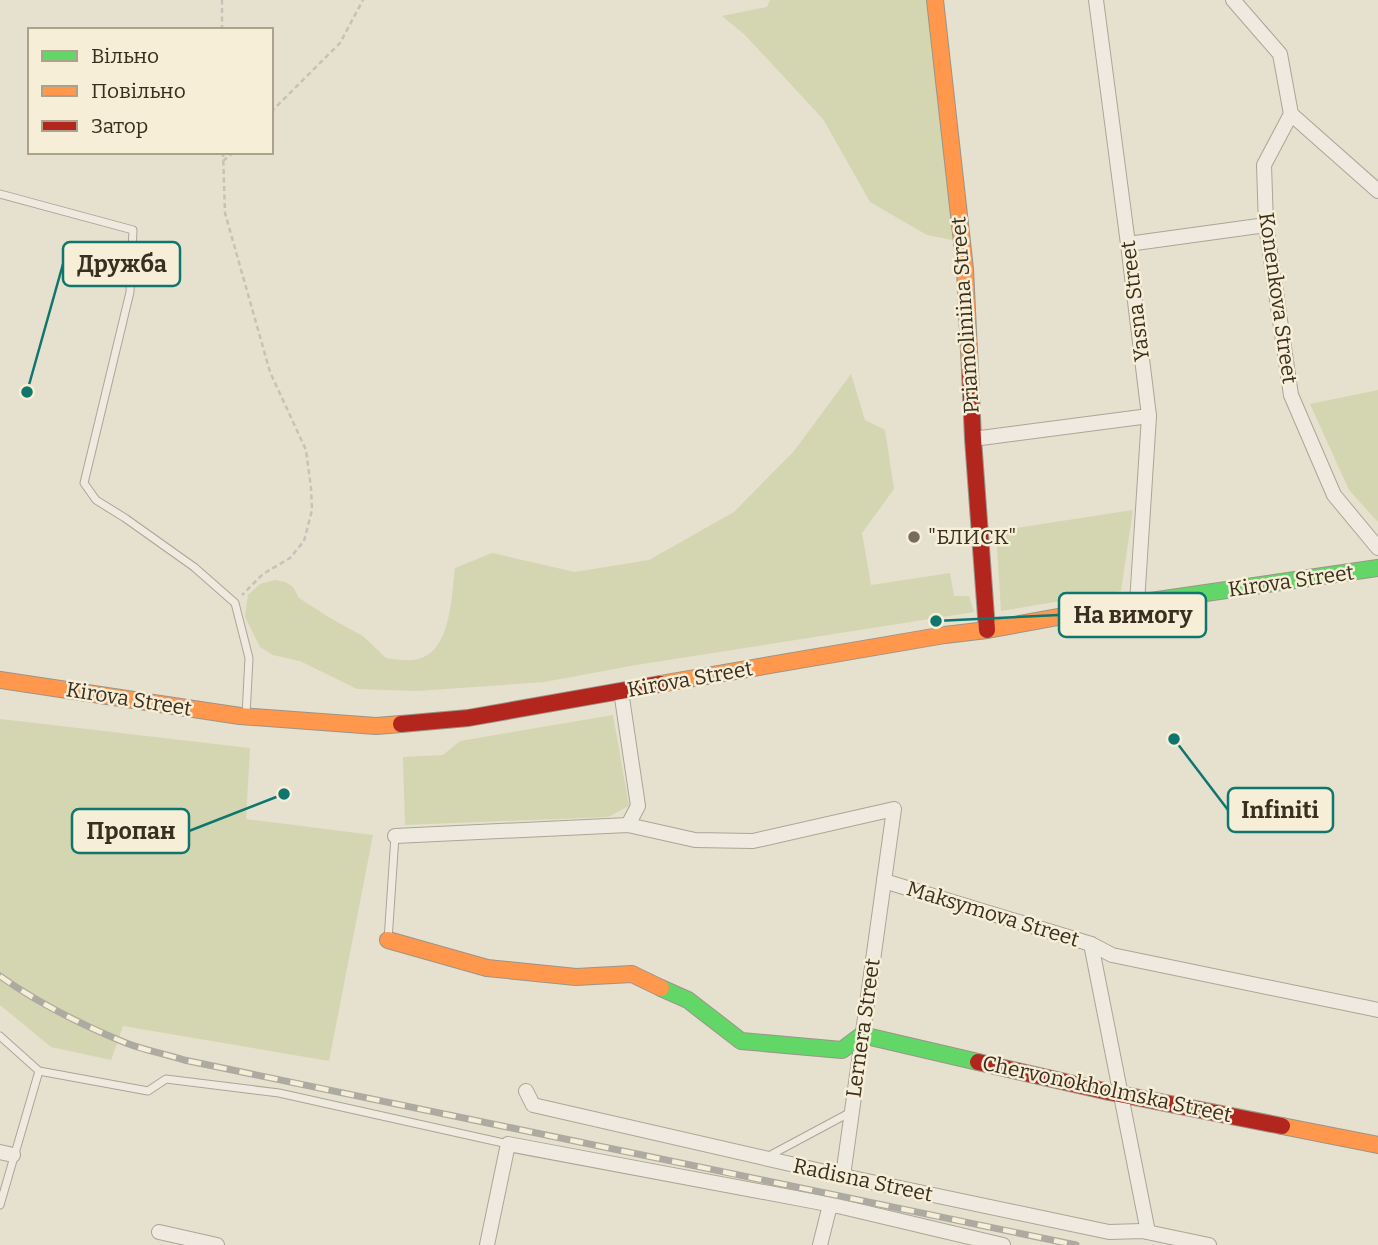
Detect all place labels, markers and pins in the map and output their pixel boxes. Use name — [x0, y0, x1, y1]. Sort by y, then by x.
callout: Дружба — [63, 242, 180, 286]
place label: "БЛИСК" — [928, 524, 1016, 550]
marker: "БЛИСК" — [906, 529, 922, 545]
callout: На вимогу — [1059, 593, 1206, 637]
callout: Infiniti — [1228, 788, 1333, 832]
callout: Пропан — [72, 809, 189, 853]

